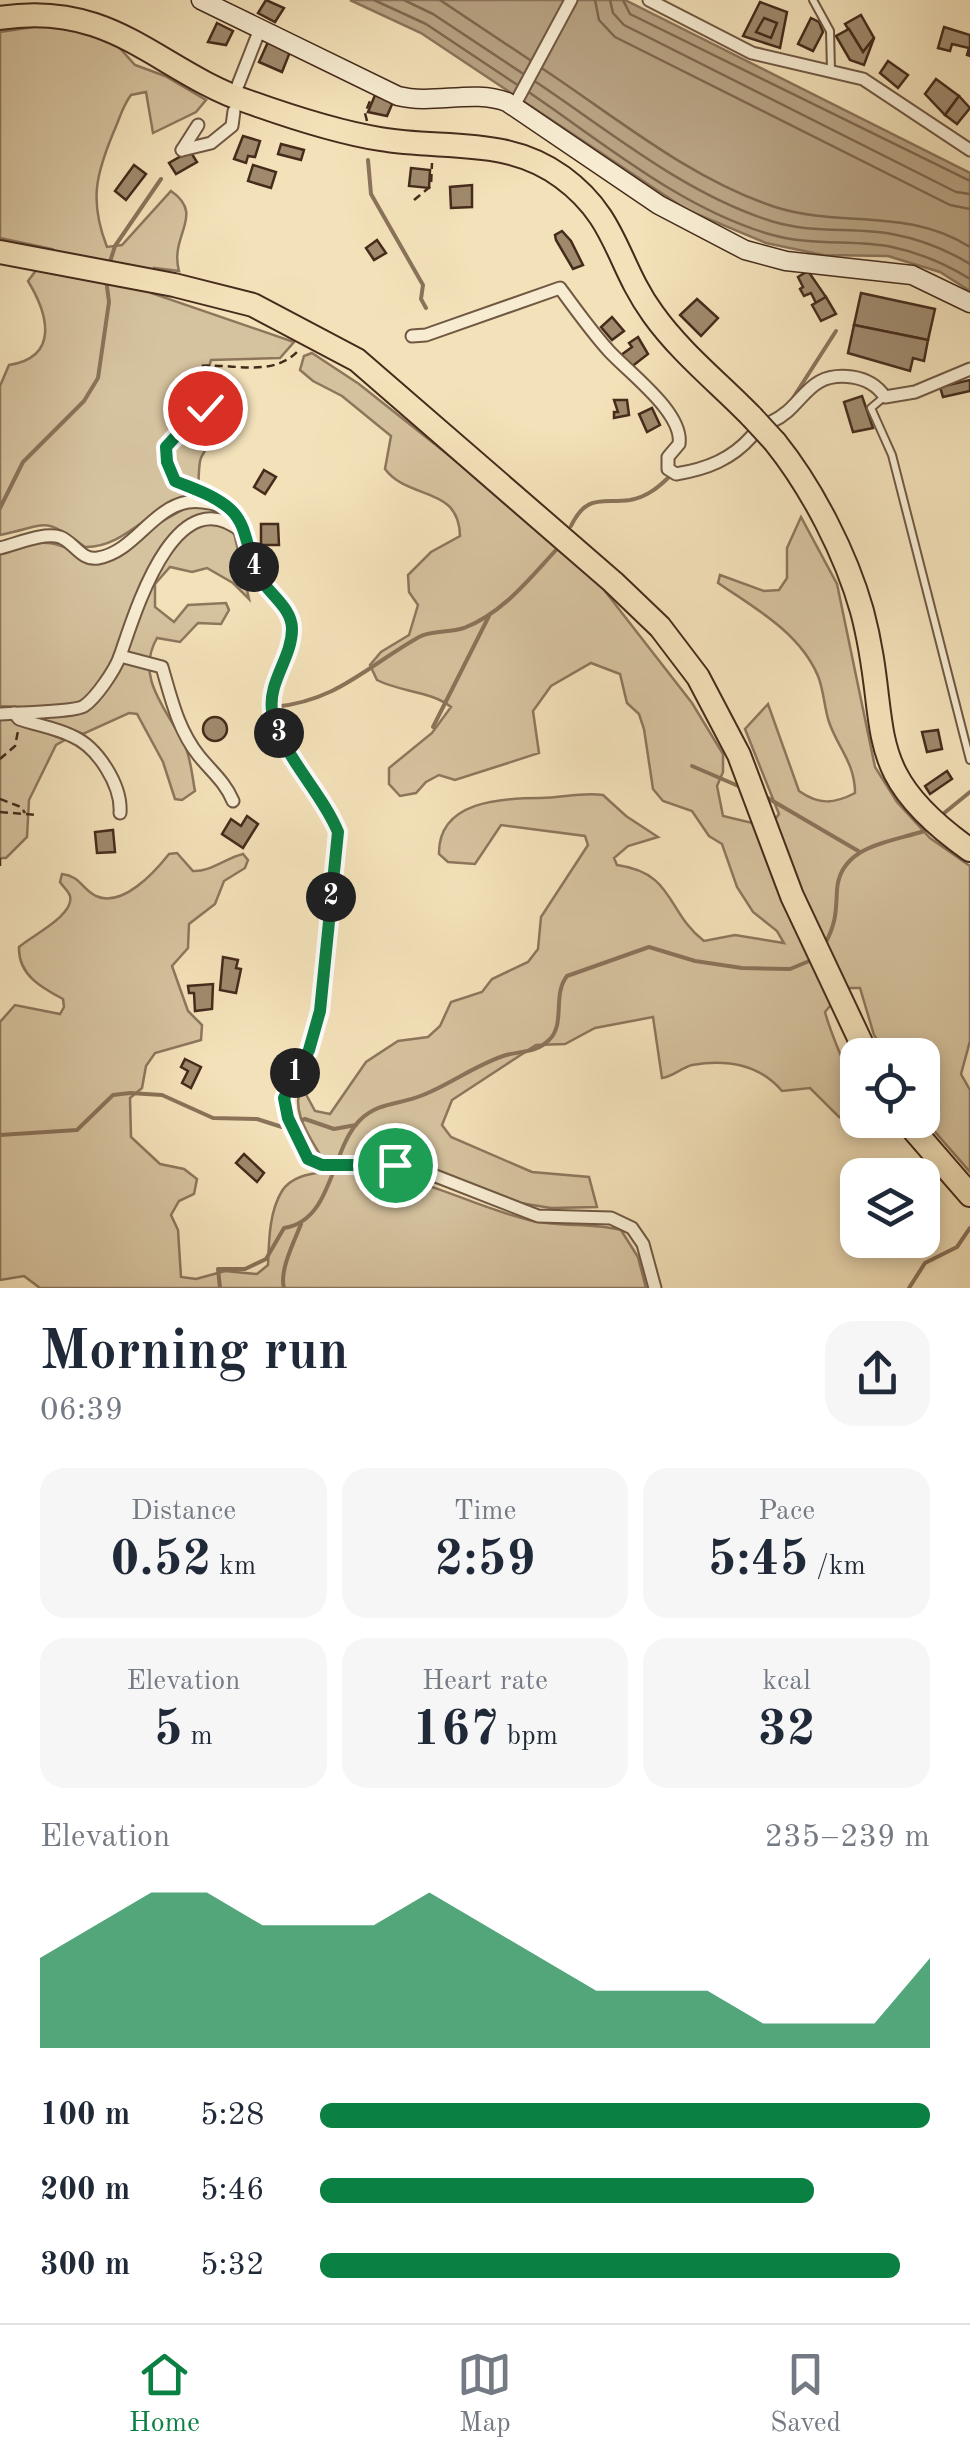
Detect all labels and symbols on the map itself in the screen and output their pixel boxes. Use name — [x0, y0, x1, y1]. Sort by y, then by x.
pin — [163, 366, 248, 451]
pin: 4 — [229, 542, 279, 592]
pin: 3 — [254, 708, 304, 758]
pin: 2 — [306, 872, 356, 922]
pin: 1 — [270, 1048, 320, 1098]
pin — [353, 1123, 438, 1208]

